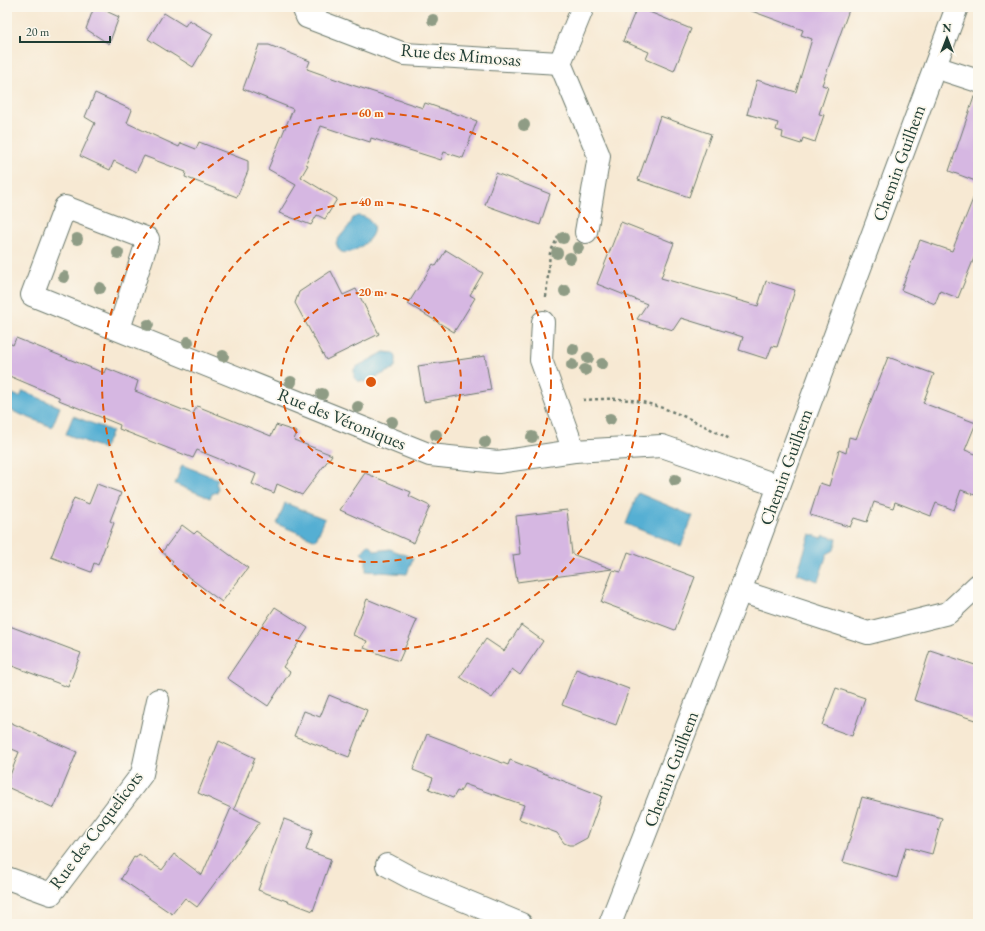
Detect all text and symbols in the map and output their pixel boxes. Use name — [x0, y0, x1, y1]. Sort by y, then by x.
scale bar — [20, 18, 110, 44]
north arrow — [927, 18, 967, 58]
text: N — [943, 21, 952, 35]
text: 20 m — [26, 24, 50, 40]
street label: Rue des Mimosas — [400, 38, 522, 71]
street label: Chemin Guilhem — [867, 101, 930, 224]
text: 60 m — [358, 105, 384, 121]
text: 40 m — [358, 194, 384, 210]
text: 20 m — [358, 284, 384, 300]
centre of rings — [364, 375, 378, 389]
street label: Rue des Véroniques — [275, 382, 410, 455]
street label: Chemin Guilhem — [754, 405, 817, 528]
street label: Chemin Guilhem — [638, 708, 703, 830]
street label: Rue des Coquelicots — [44, 766, 148, 893]

